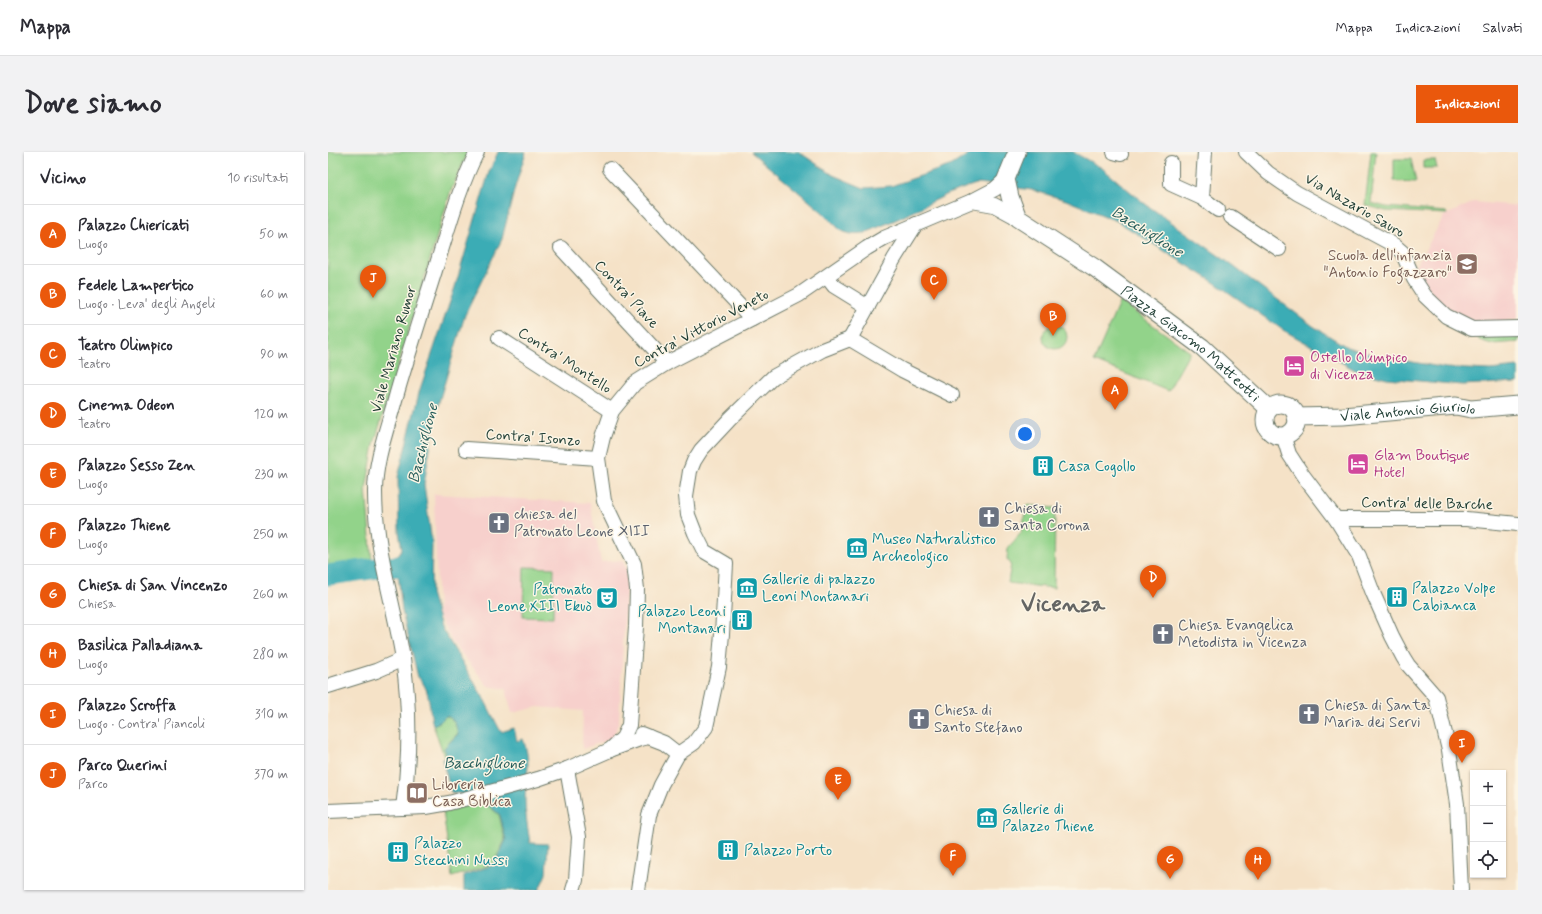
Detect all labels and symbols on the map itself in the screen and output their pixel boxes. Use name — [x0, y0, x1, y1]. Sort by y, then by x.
street label: Via Nazario Sauro — [1301, 169, 1408, 243]
water label: Bacchiglione — [1106, 202, 1188, 265]
place label: Scuola dell'infanzia "Antonio Fogazzaro" — [1323, 246, 1452, 284]
school or university icon: Scuola dell'infanzia "Antonio Fogazzaro" — [1454, 251, 1480, 277]
street label: Contra' Piave — [589, 256, 663, 333]
pin: J — [360, 265, 386, 298]
pin: C — [921, 267, 947, 300]
street label: Piazza Giacomo Matteotti — [1117, 281, 1264, 407]
street label: Viale Mariano Rumor — [366, 283, 422, 415]
street label: Contra' Vittorio Veneto — [630, 285, 773, 373]
pin: B — [1040, 303, 1066, 336]
street label: Contra' Montello — [514, 323, 615, 399]
place label: Ostello Olimpico di Vicenza — [1310, 348, 1407, 385]
hotel icon: Ostello Olimpico di Vicenza — [1281, 353, 1307, 379]
pin: A — [1102, 377, 1128, 410]
street label: Viale Antonio Giuriolo — [1339, 397, 1476, 427]
water label: Bacchiglione — [403, 401, 446, 486]
your location — [1015, 424, 1035, 444]
street label: Contra' Isonzo — [485, 425, 581, 451]
place label: Glam Boutique Hotel — [1374, 446, 1470, 483]
hotel icon: Glam Boutique Hotel — [1345, 451, 1371, 477]
building icon: Casa Cogollo — [1030, 453, 1056, 479]
place label: Casa Cogollo — [1058, 457, 1136, 477]
street label: Contra' delle Barche — [1361, 493, 1493, 515]
place label: Chiesa di Santa Corona — [1004, 499, 1090, 536]
church icon: Chiesa di Santa Corona — [976, 504, 1002, 530]
place label: chiesa del Patronato Leone XIII — [514, 505, 650, 542]
church icon: chiesa del Patronato Leone XIII — [486, 510, 512, 536]
place label: Museo Naturalistico Archeologico — [872, 530, 996, 568]
museum icon: Museo Naturalistico Archeologico — [844, 535, 870, 561]
pin: D — [1140, 565, 1166, 598]
place label: Gallerie di palazzo Leoni Montanari — [762, 570, 875, 607]
museum icon: Gallerie di palazzo Leoni Montanari — [734, 575, 760, 601]
place label: Palazzo Volpe Cabianca — [1412, 579, 1496, 616]
place label: Patronato Leone XIII Ekuò — [488, 580, 592, 617]
building icon: Palazzo Volpe Cabianca — [1384, 584, 1410, 610]
theatre icon: Patronato Leone XIII Ekuò — [594, 585, 620, 611]
district label: Vicenza — [1021, 590, 1106, 620]
place label: Palazzo Leoni Montanari — [638, 602, 726, 639]
building icon: Palazzo Leoni Montanari — [729, 607, 755, 633]
place label: Chiesa Evangelica Metodista in Vicenza — [1178, 616, 1307, 653]
church icon: Chiesa Evangelica Metodista in Vicenza — [1150, 621, 1176, 647]
place label: Chiesa di Santa Maria dei Servi — [1324, 696, 1431, 733]
place label: Chiesa di Santo Stefano — [934, 701, 1023, 738]
church icon: Chiesa di Santa Maria dei Servi — [1296, 701, 1322, 727]
church icon: Chiesa di Santo Stefano — [906, 706, 932, 732]
pin: I — [1449, 730, 1475, 763]
water label: Bacchiglione — [443, 753, 525, 776]
pin: E — [825, 767, 851, 800]
place label: Libreria Casa Biblica — [432, 775, 512, 812]
library icon: Libreria Casa Biblica — [404, 780, 430, 806]
place label: Gallerie di Palazzo Thiene — [1002, 800, 1094, 837]
museum icon: Gallerie di Palazzo Thiene — [974, 805, 1000, 831]
place label: Palazzo Stecchini Nussi — [414, 834, 508, 871]
building icon: Palazzo Porto — [715, 837, 741, 863]
building icon: Palazzo Stecchini Nussi — [385, 839, 411, 865]
place label: Palazzo Porto — [744, 841, 832, 861]
pin: F — [940, 843, 966, 876]
pin: G — [1157, 846, 1183, 879]
pin: H — [1245, 847, 1271, 880]

